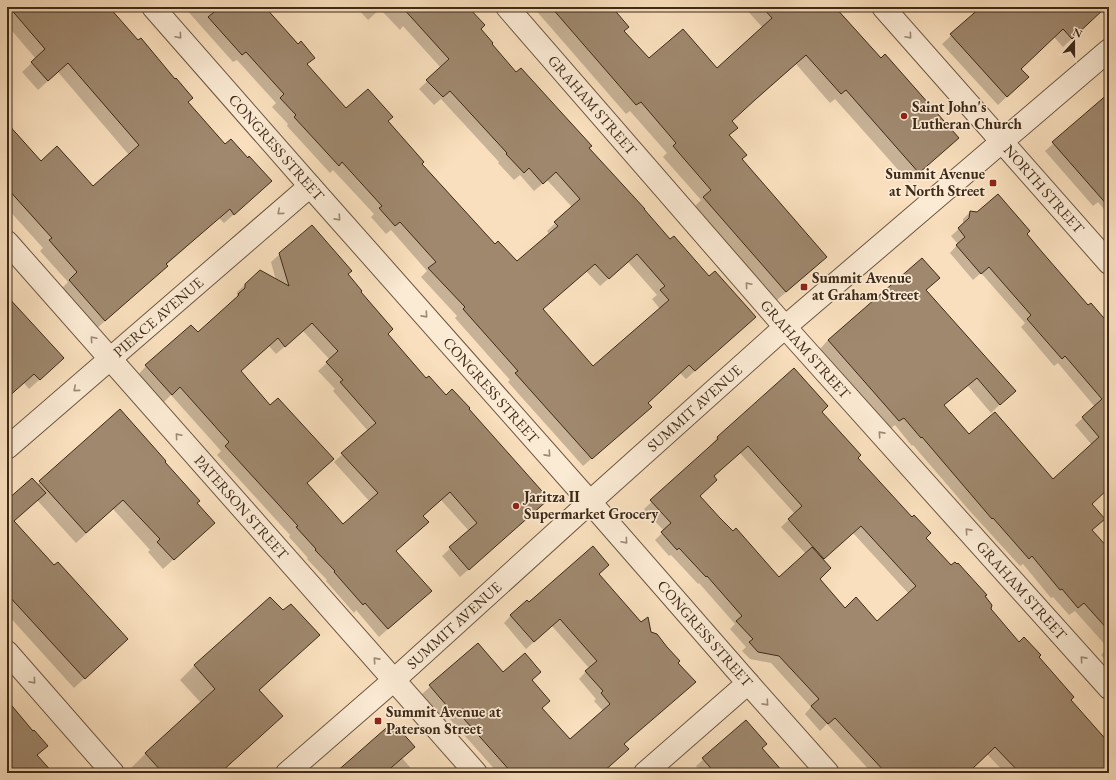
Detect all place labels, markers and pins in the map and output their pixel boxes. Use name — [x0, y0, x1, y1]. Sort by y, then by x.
place label: Saint John's Lutheran Church — [912, 97, 1022, 133]
marker: Saint John's Lutheran Church — [899, 111, 909, 121]
place label: Summit Avenue at North Street — [886, 164, 985, 200]
marker: Summit Avenue at North Street — [988, 178, 998, 188]
place label: Summit Avenue at Graham Street — [812, 268, 919, 304]
marker: Summit Avenue at Graham Street — [799, 282, 809, 292]
place label: Jaritza II Supermarket Grocery — [522, 487, 659, 523]
marker: Jaritza II Supermarket Grocery — [511, 501, 521, 511]
place label: Summit Avenue at Paterson Street — [386, 702, 502, 738]
marker: Summit Avenue at Paterson Street — [373, 716, 383, 726]

